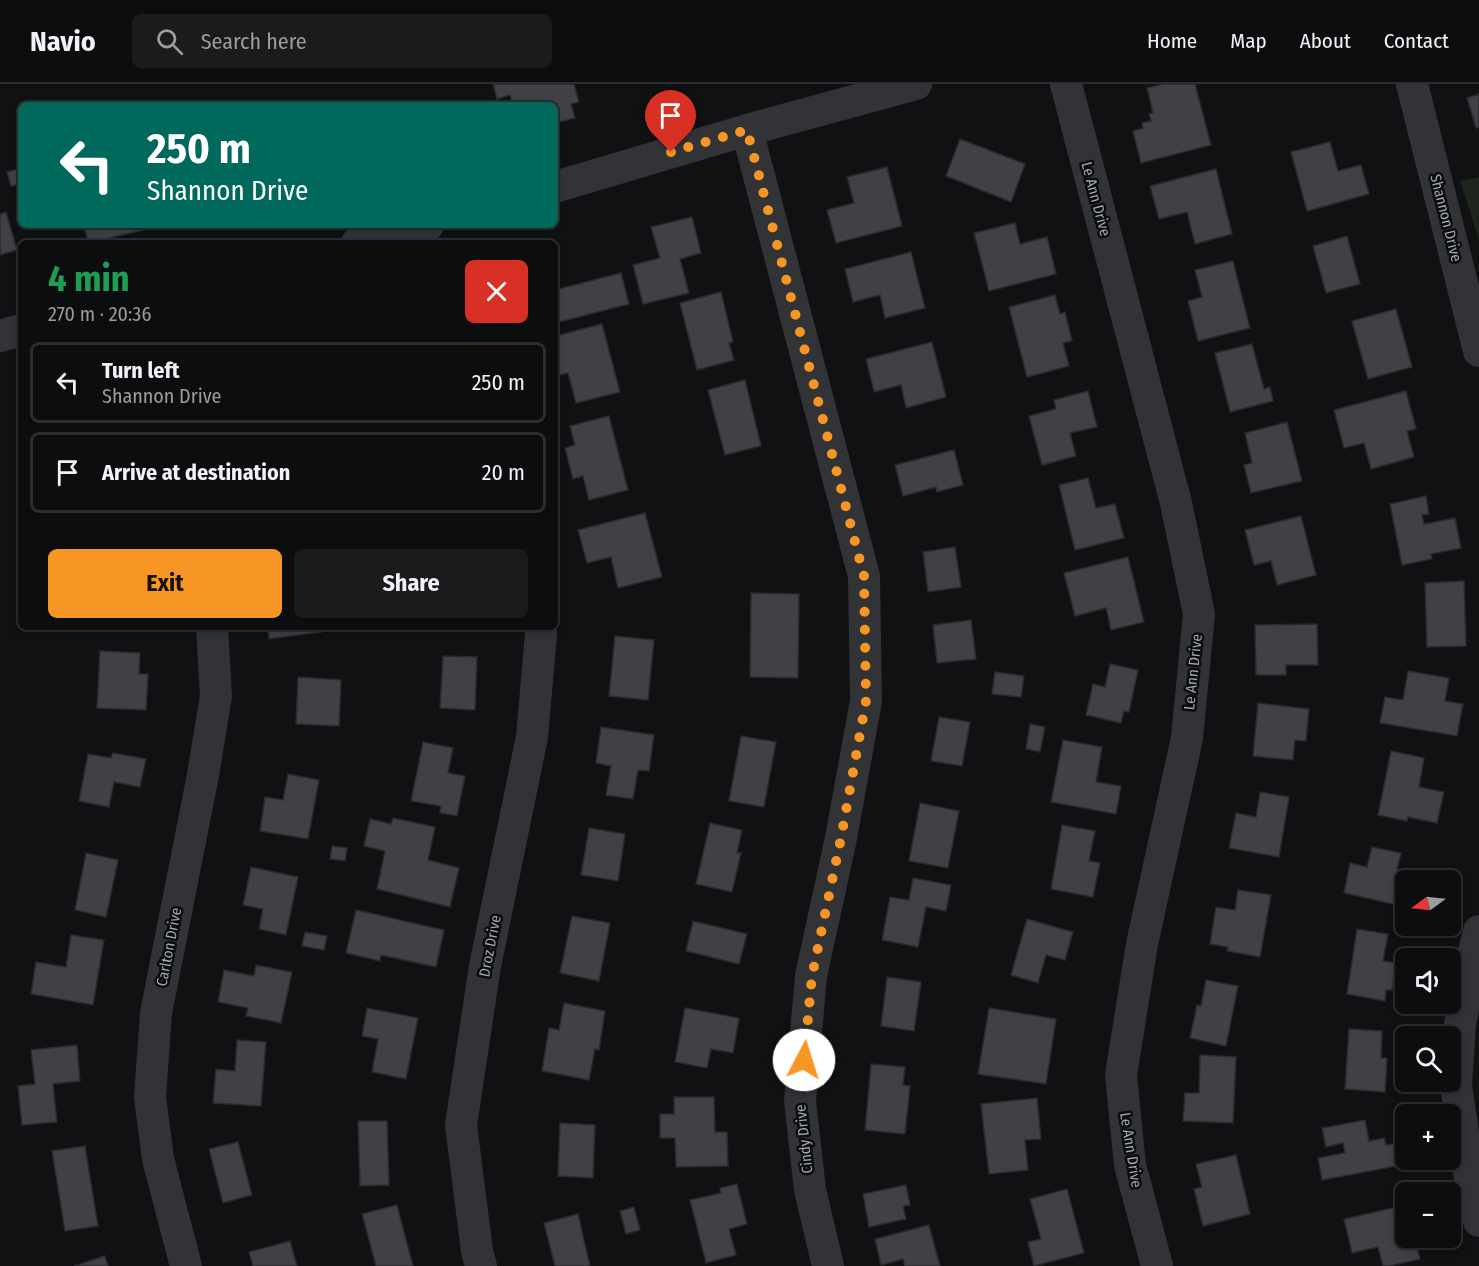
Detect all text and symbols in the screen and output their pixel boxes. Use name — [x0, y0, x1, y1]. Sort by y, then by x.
search box — [132, 14, 552, 68]
text: Navio — [30, 25, 96, 58]
icon: search — [153, 25, 186, 58]
text: Search here — [201, 28, 307, 55]
text: Home — [1147, 28, 1197, 54]
text: Map — [1230, 28, 1267, 54]
text: About — [1300, 28, 1351, 54]
text: Contact — [1384, 28, 1449, 54]
pin — [645, 90, 696, 152]
icon: arrive — [654, 99, 687, 132]
text: 250 m — [147, 124, 251, 174]
icon: left — [48, 126, 126, 204]
street label: Le Ann Drive — [1077, 160, 1115, 238]
street label: Shannon Drive — [1426, 172, 1466, 264]
text: Shannon Drive — [147, 175, 308, 207]
text: 4 min — [48, 257, 130, 301]
button: close — [465, 260, 528, 323]
text: 270 m · 20:36 — [48, 302, 151, 326]
text: Turn left — [102, 357, 180, 384]
icon: left — [51, 366, 84, 399]
text: 250 m — [472, 369, 525, 396]
text: Shannon Drive — [102, 384, 221, 408]
icon: arrive — [51, 456, 84, 489]
text: Arrive at destination — [102, 459, 290, 486]
text: 20 m — [482, 459, 525, 486]
button: Exit — [48, 549, 282, 618]
button: Share — [294, 549, 528, 618]
street label: Le Ann Drive — [1180, 633, 1206, 711]
north arrow — [1395, 870, 1461, 936]
map controls — [1395, 870, 1461, 1248]
street label: Carlton Drive — [153, 906, 185, 988]
street label: Droz Drive — [475, 914, 505, 978]
button: sound — [1395, 948, 1461, 1014]
button: search — [1395, 1026, 1461, 1092]
position arrow — [772, 1028, 836, 1092]
street label: Cindy Drive — [791, 1104, 817, 1174]
button: + — [1395, 1104, 1461, 1170]
street label: Le Ann Drive — [1116, 1111, 1146, 1189]
button: − — [1395, 1182, 1461, 1248]

